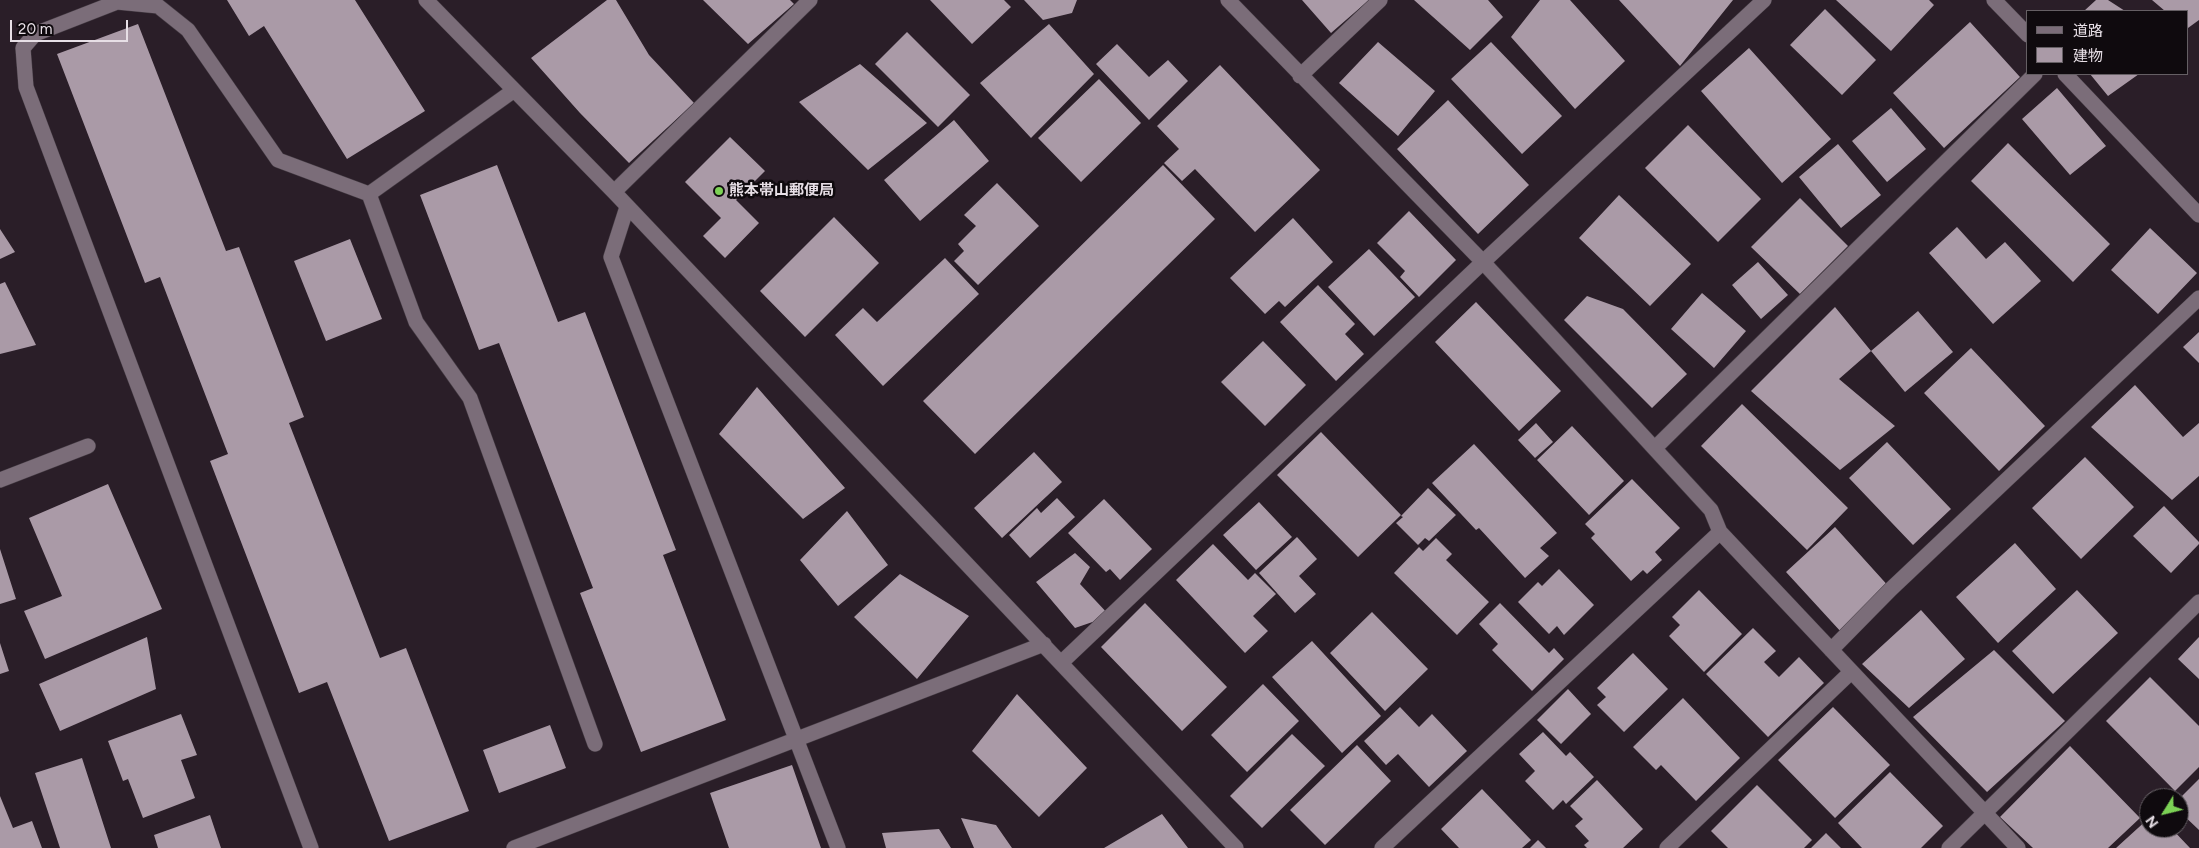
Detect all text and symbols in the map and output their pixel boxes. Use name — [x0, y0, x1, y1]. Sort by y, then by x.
scale bar — [12, 10, 130, 42]
legend — [2026, 10, 2189, 75]
text: 20 m — [18, 20, 52, 38]
text: 道路 — [2073, 22, 2103, 40]
text: 建物 — [2073, 47, 2103, 65]
place label: 熊本帯山郵便局 — [729, 182, 834, 200]
marker: 熊本帯山郵便局 — [713, 185, 725, 197]
north arrow — [2139, 788, 2189, 838]
text: N — [2142, 812, 2162, 831]

